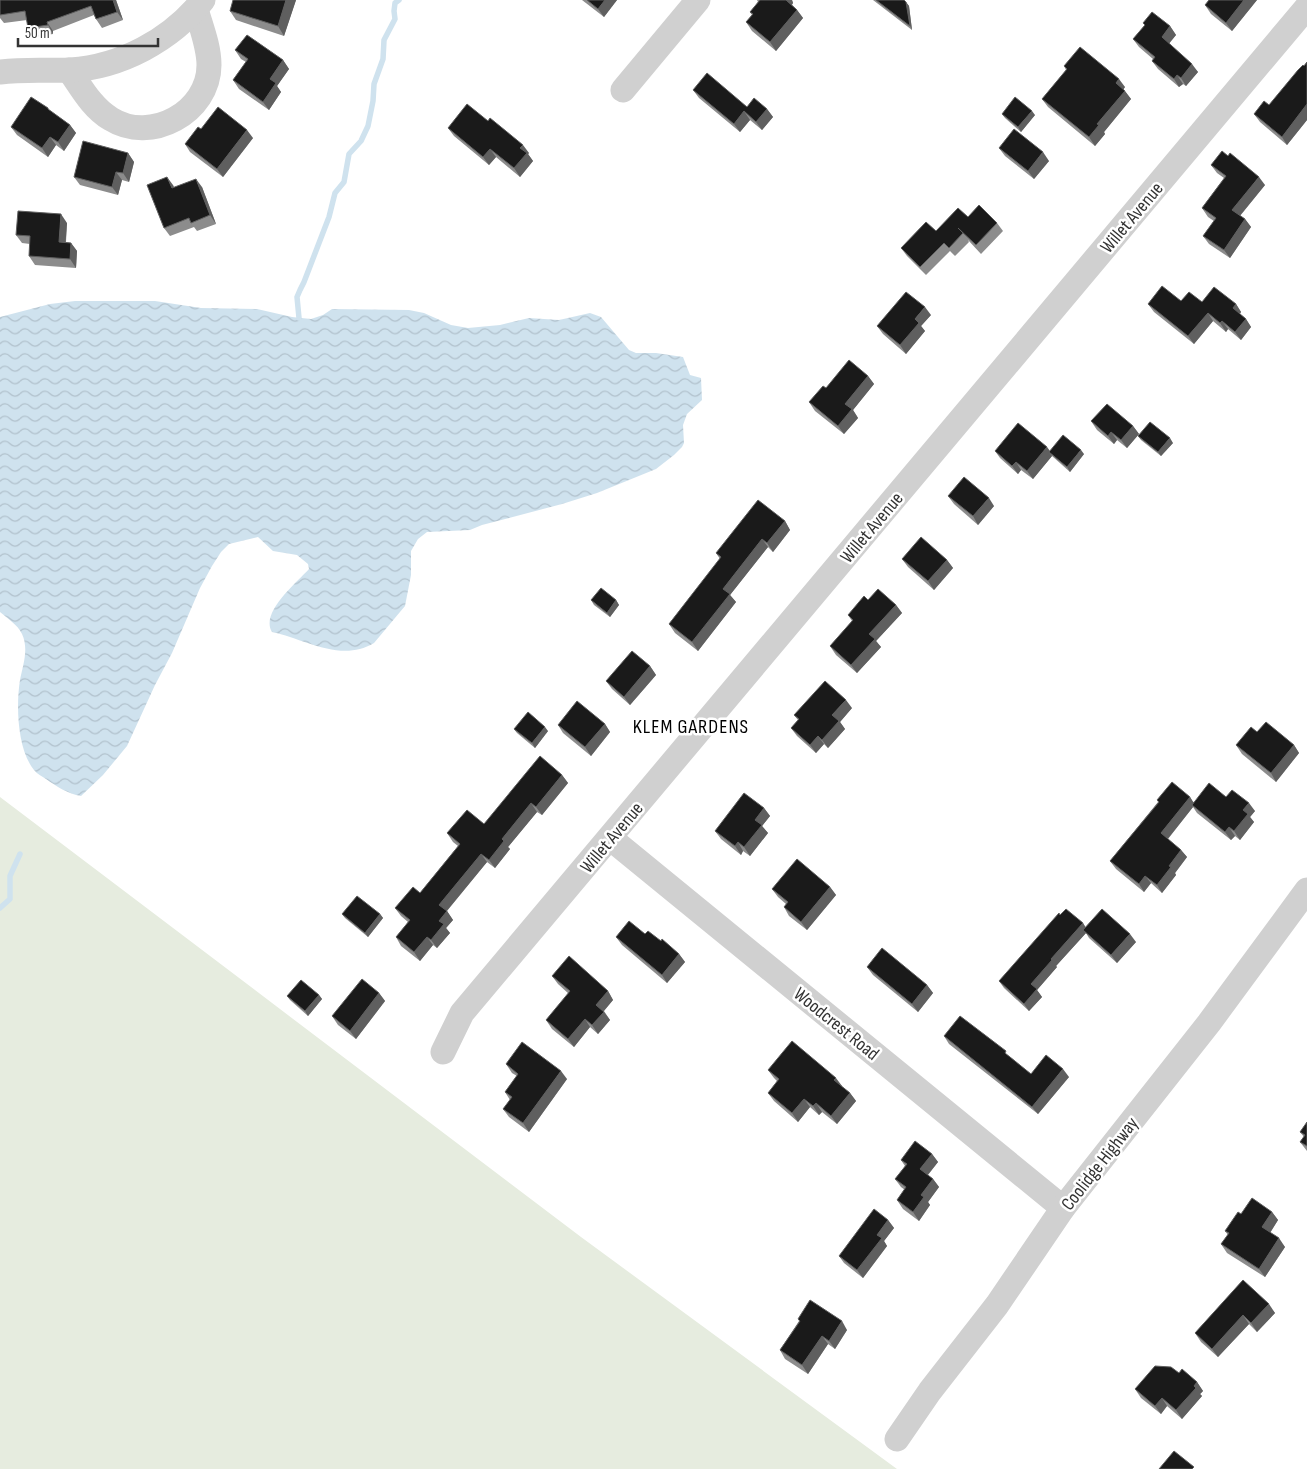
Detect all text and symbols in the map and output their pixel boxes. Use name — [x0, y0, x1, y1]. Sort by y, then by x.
scale bar — [18, 15, 158, 47]
text: 50 m — [25, 24, 50, 43]
street label: Willet Avenue — [1096, 178, 1169, 258]
street label: Willet Avenue — [836, 488, 909, 568]
district label: KLEM GARDENS — [633, 715, 749, 739]
street label: Willet Avenue — [576, 798, 649, 878]
street label: Woodcrest Road — [789, 983, 883, 1066]
street label: Coolidge Highway — [1057, 1112, 1144, 1215]

